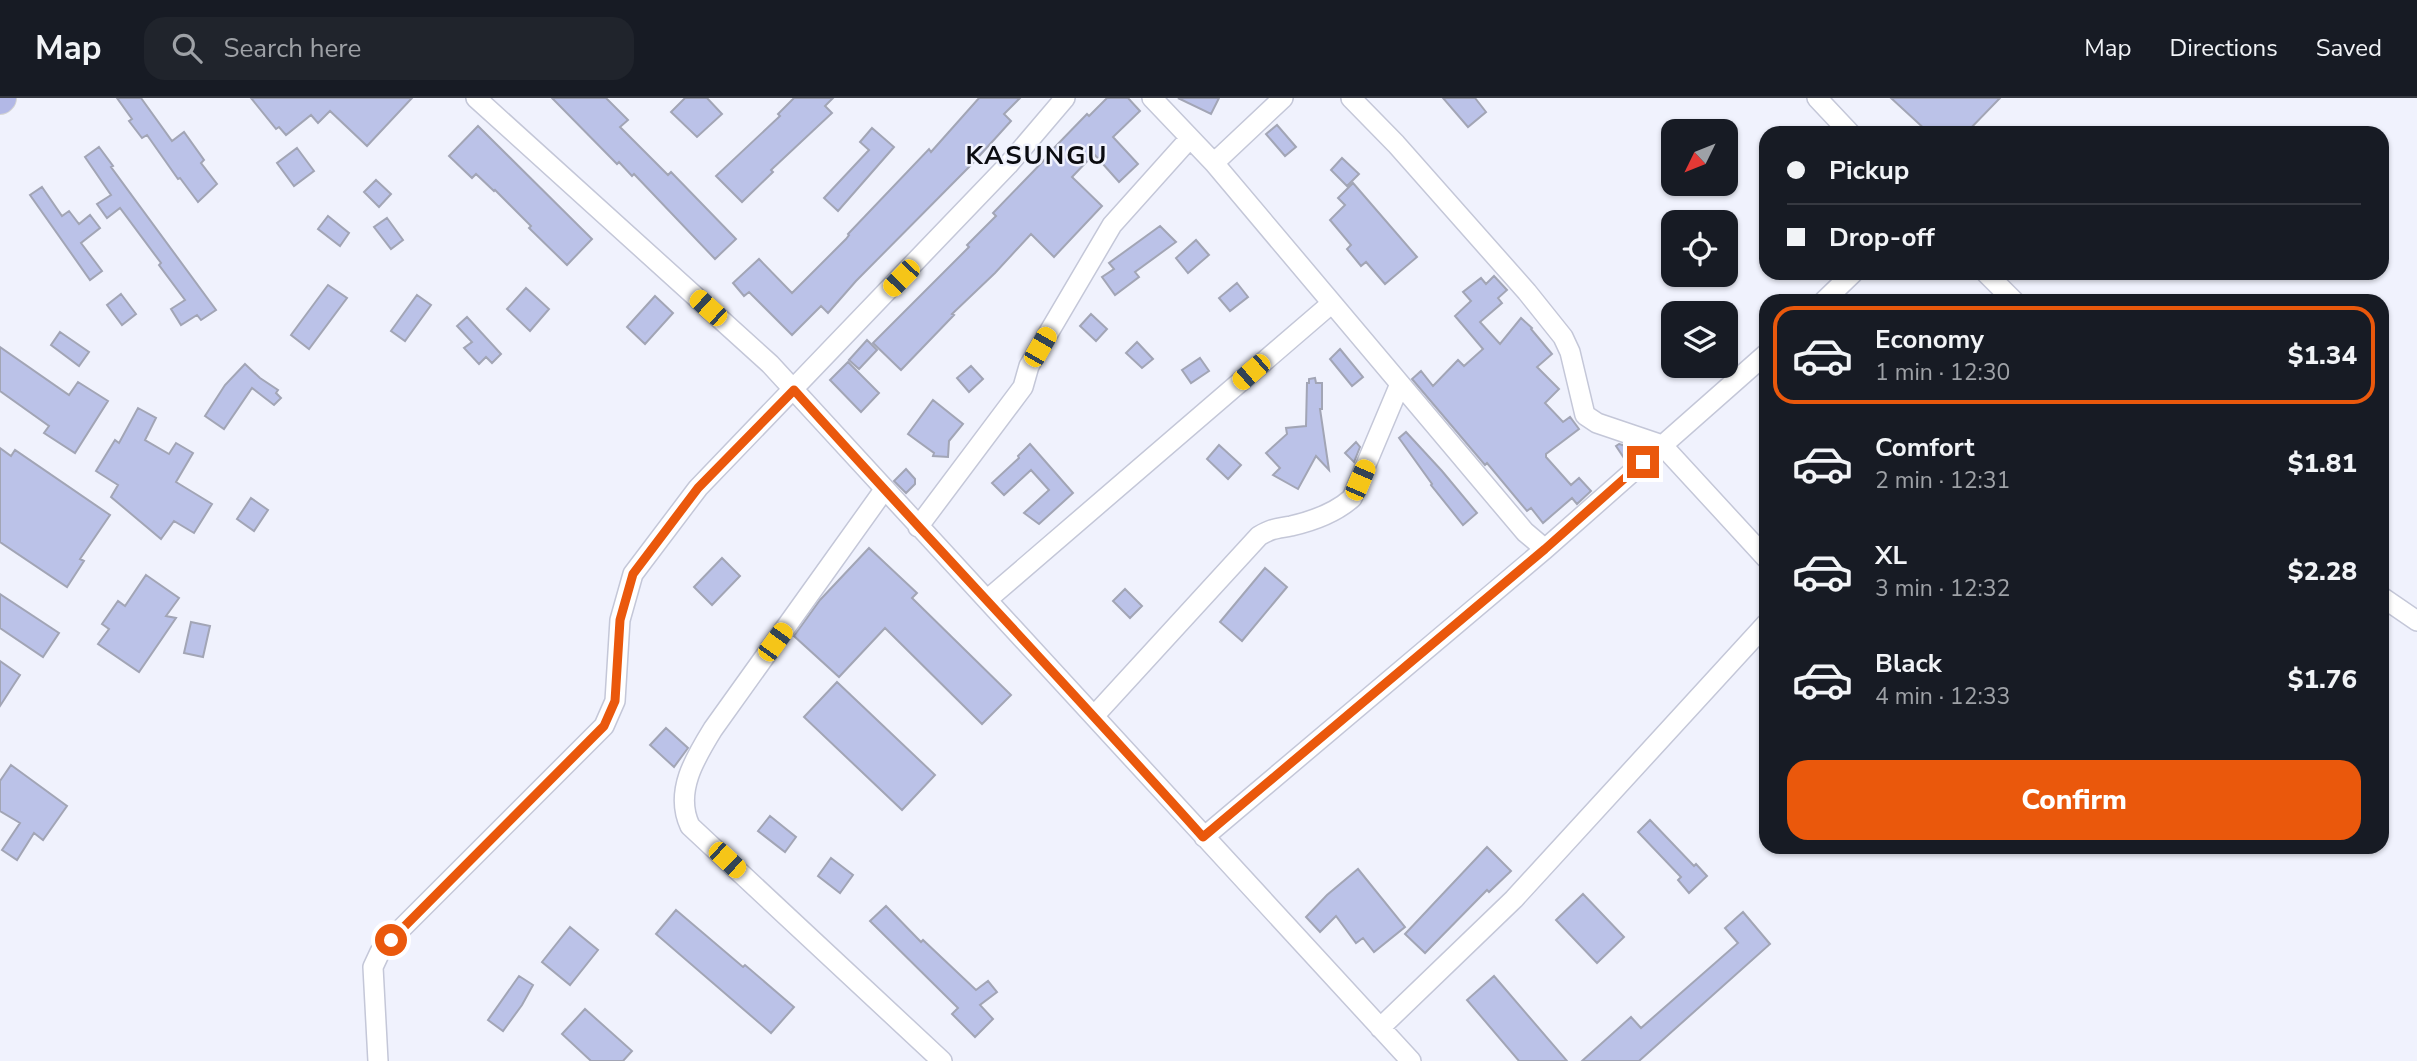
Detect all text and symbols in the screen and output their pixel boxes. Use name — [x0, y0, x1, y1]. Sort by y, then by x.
search box — [144, 17, 634, 80]
text: Map — [35, 26, 102, 71]
icon: search — [168, 29, 206, 67]
text: Search here — [224, 31, 361, 66]
text: Map — [2084, 32, 2131, 64]
text: Directions — [2169, 32, 2278, 64]
text: Saved — [2316, 32, 2382, 64]
north arrow — [1661, 119, 1738, 196]
map controls — [1661, 119, 1738, 378]
district label: KASUNGU — [965, 138, 1109, 173]
text: Pickup — [1829, 153, 1909, 188]
button: locate — [1661, 210, 1738, 287]
text: Drop-off — [1829, 220, 1935, 255]
car — [879, 256, 924, 300]
car — [686, 286, 731, 330]
button: layers — [1661, 301, 1738, 378]
text: Economy — [1875, 322, 1984, 357]
car — [1021, 324, 1060, 370]
icon: car — [1791, 324, 1854, 387]
text: $1.34 — [2288, 338, 2357, 373]
car — [1229, 350, 1274, 394]
text: 1 min · 12:30 — [1875, 357, 2010, 388]
text: Comfort — [1875, 430, 1975, 465]
icon: car — [1791, 432, 1854, 495]
route end — [1627, 446, 1659, 478]
text: $1.81 — [2288, 446, 2357, 481]
car — [1343, 457, 1378, 503]
text: 2 min · 12:31 — [1875, 465, 2010, 496]
text: XL — [1875, 538, 1907, 573]
icon: car — [1791, 540, 1854, 603]
text: $2.28 — [2288, 554, 2357, 589]
text: 3 min · 12:32 — [1875, 573, 2010, 604]
car — [755, 619, 796, 665]
text: Black — [1875, 646, 1942, 681]
icon: car — [1791, 648, 1854, 711]
text: $1.76 — [2288, 662, 2357, 697]
text: 4 min · 12:33 — [1875, 681, 2010, 712]
button: Confirm — [1787, 760, 2361, 840]
car — [705, 838, 750, 882]
route start — [375, 924, 407, 956]

